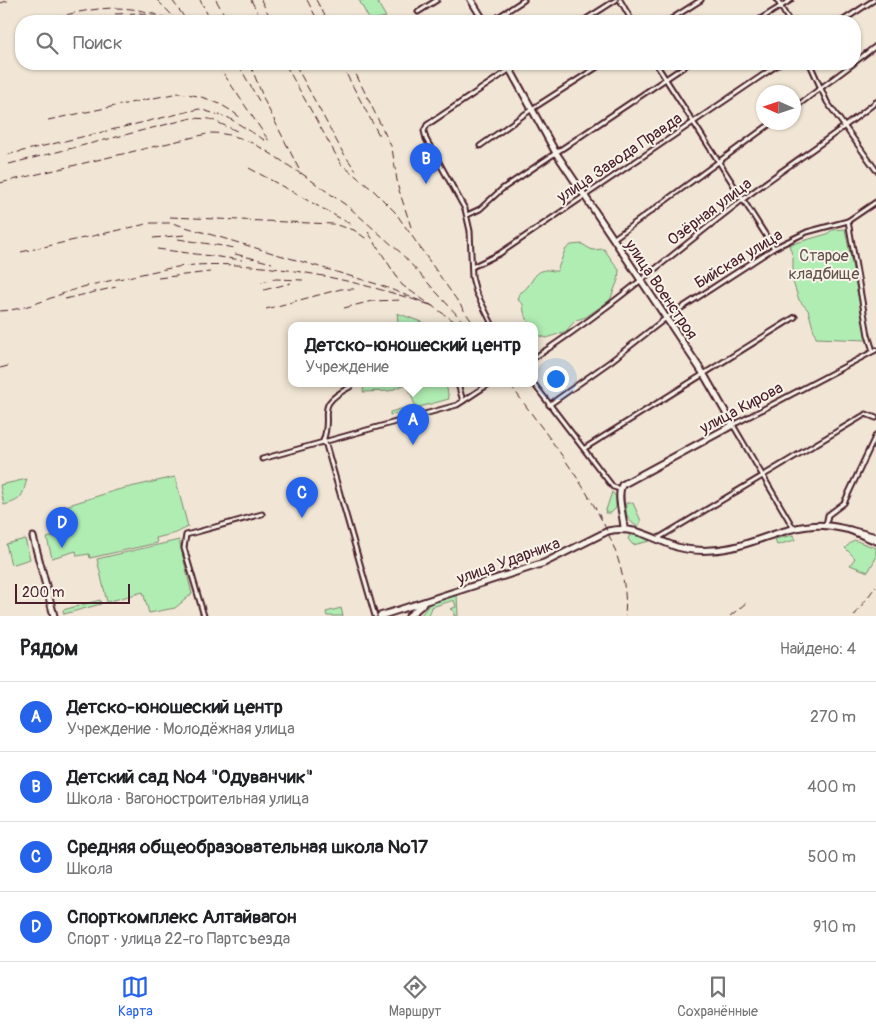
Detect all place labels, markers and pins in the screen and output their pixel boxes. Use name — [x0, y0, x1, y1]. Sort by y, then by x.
pin: B — [410, 143, 442, 184]
pin: A — [397, 404, 429, 445]
pin: C — [286, 477, 318, 518]
pin: D — [46, 507, 78, 548]

